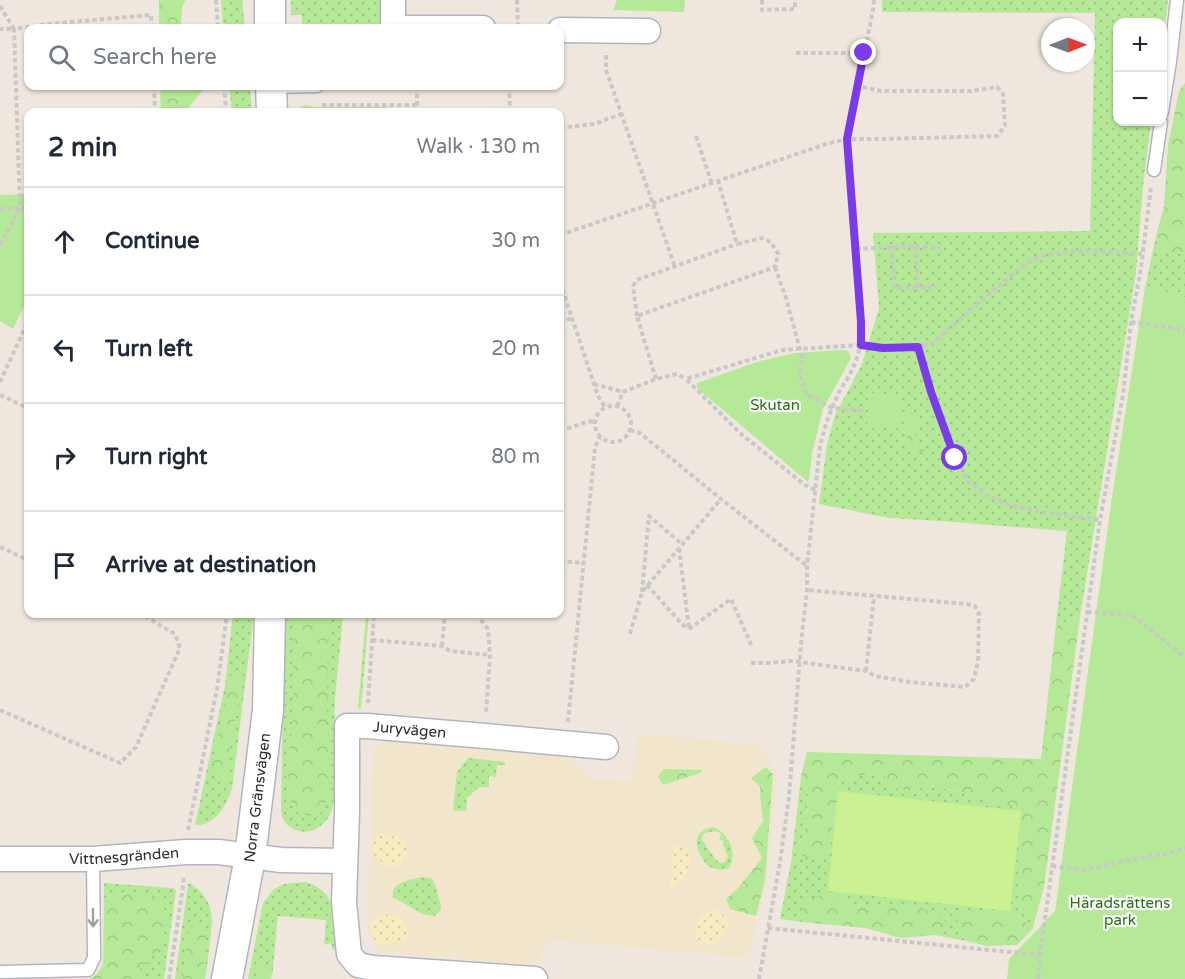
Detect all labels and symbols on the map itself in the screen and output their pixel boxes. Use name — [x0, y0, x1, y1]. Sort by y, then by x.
north arrow — [1041, 18, 1095, 72]
route end — [850, 39, 876, 65]
park label: Skutan — [750, 396, 800, 414]
route start — [941, 444, 967, 470]
street label: Juryvägen — [372, 718, 447, 742]
street label: Norra Gränsvägen — [240, 732, 274, 863]
street label: Vittnesgränden — [69, 844, 180, 868]
park label: Häradsrättens park — [1070, 894, 1170, 929]
one-way arrow — [87, 907, 99, 927]

